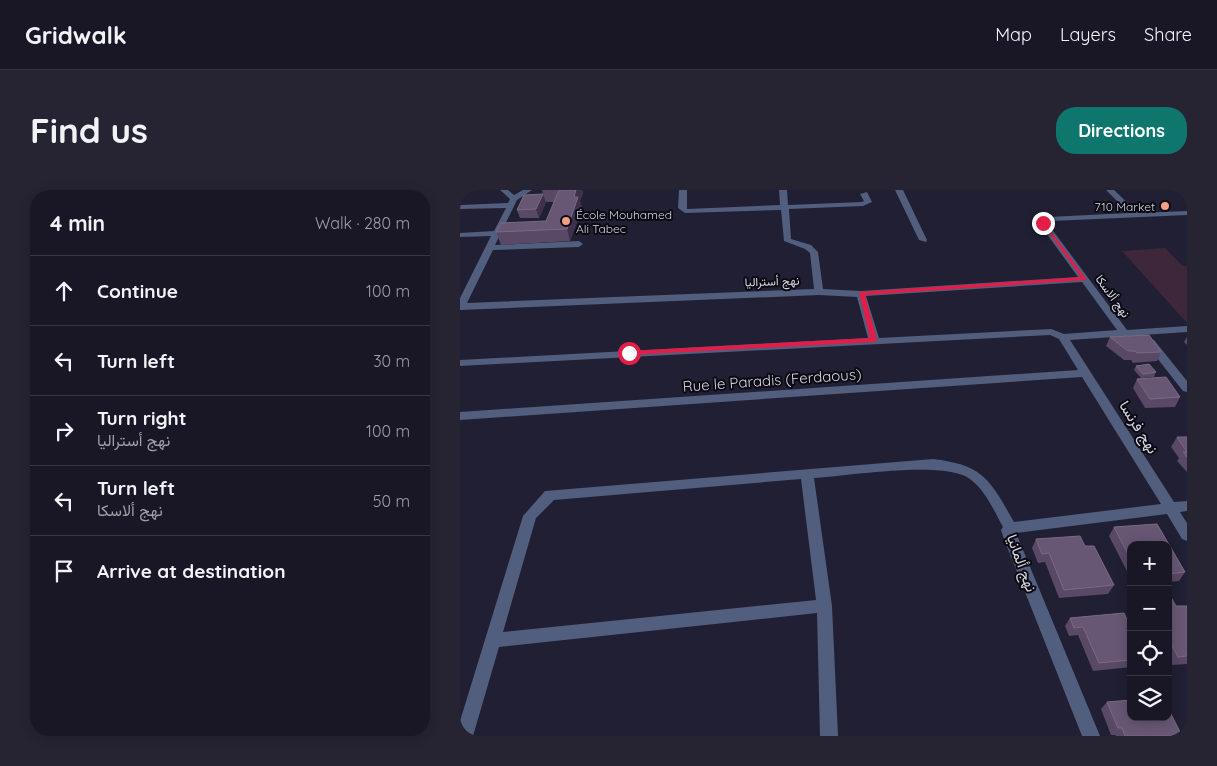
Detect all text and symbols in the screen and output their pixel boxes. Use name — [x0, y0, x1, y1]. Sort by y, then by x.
text: Gridwalk — [25, 20, 127, 50]
text: Map — [995, 23, 1032, 46]
text: Layers — [1060, 23, 1116, 46]
text: Share — [1144, 23, 1192, 46]
button: Directions — [1056, 107, 1187, 154]
text: Find us — [30, 108, 148, 152]
place label: 710 Market — [1095, 199, 1155, 214]
marker: 710 Market — [1159, 200, 1171, 212]
place label: École Mouhamed Ali Tabec — [576, 207, 672, 236]
text: 4 min — [50, 210, 105, 236]
route end — [1032, 212, 1055, 235]
text: Walk · 280 m — [315, 213, 410, 233]
marker: École Mouhamed Ali Tabec — [560, 215, 572, 227]
street label: نهج ألاسكا — [1091, 272, 1134, 322]
street label: نهج أستراليا — [744, 273, 800, 291]
icon: ahead — [50, 277, 78, 305]
text: Continue — [97, 279, 178, 303]
text: 100 m — [366, 281, 410, 301]
route start — [618, 342, 641, 365]
icon: left — [50, 347, 78, 375]
text: Turn left — [97, 349, 175, 373]
text: 30 m — [373, 351, 410, 371]
street label: Rue le Paradis (Ferdaous) — [682, 364, 862, 396]
street label: نهج فرنسا — [1114, 397, 1163, 458]
text: Turn right — [97, 406, 186, 430]
icon: right — [50, 417, 78, 445]
text: 100 m — [366, 421, 410, 441]
text: نهج أستراليا — [97, 430, 170, 450]
text: Turn left — [97, 476, 175, 500]
icon: left — [50, 487, 78, 515]
text: 50 m — [373, 491, 410, 511]
text: نهج ألاسكا — [97, 500, 163, 520]
street label: نهج ألمانيا — [1001, 531, 1041, 595]
map controls — [1127, 541, 1172, 721]
button: + — [1127, 541, 1172, 586]
icon: arrive — [50, 557, 78, 585]
text: Arrive at destination — [97, 559, 286, 583]
button: − — [1127, 586, 1172, 631]
button: locate — [1127, 631, 1172, 676]
button: layers — [1127, 676, 1172, 721]

